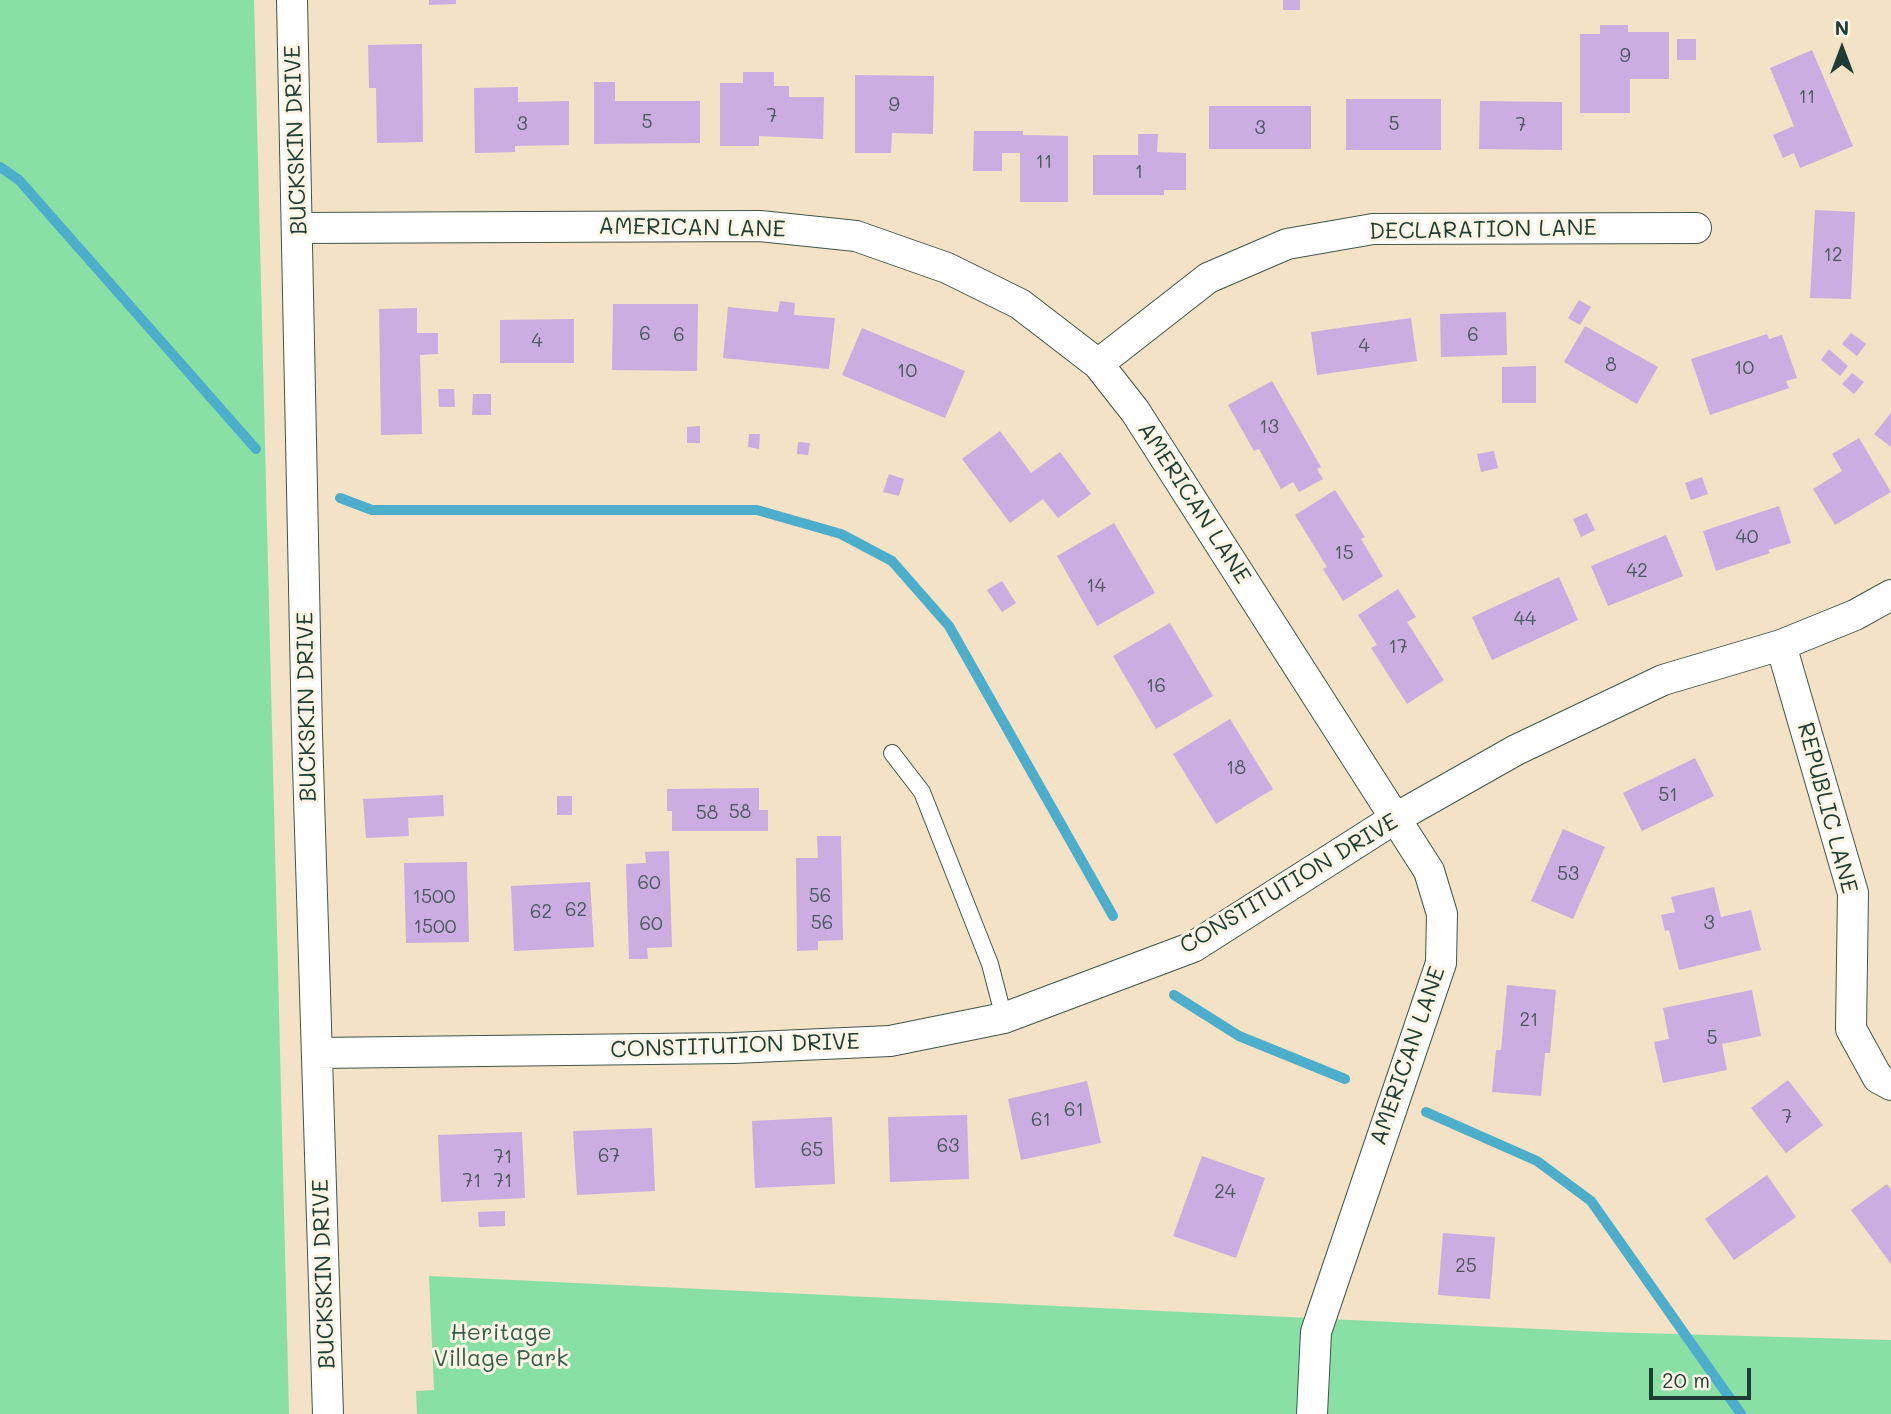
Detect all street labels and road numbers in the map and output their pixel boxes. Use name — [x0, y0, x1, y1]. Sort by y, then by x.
street label: BUCKSKIN DRIVE — [279, 45, 313, 235]
street label: AMERICAN LANE — [598, 213, 786, 243]
street label: DECLARATION LANE — [1369, 214, 1597, 246]
street label: AMERICAN LANE — [1131, 417, 1257, 589]
street label: BUCKSKIN DRIVE — [292, 612, 322, 802]
street label: REPUBLIC LANE — [1791, 720, 1863, 896]
street label: CONSTITUTION DRIVE — [1175, 808, 1403, 960]
street label: AMERICAN LANE — [1364, 963, 1452, 1149]
street label: CONSTITUTION DRIVE — [610, 1028, 860, 1064]
street label: BUCKSKIN DRIVE — [307, 1179, 341, 1369]

